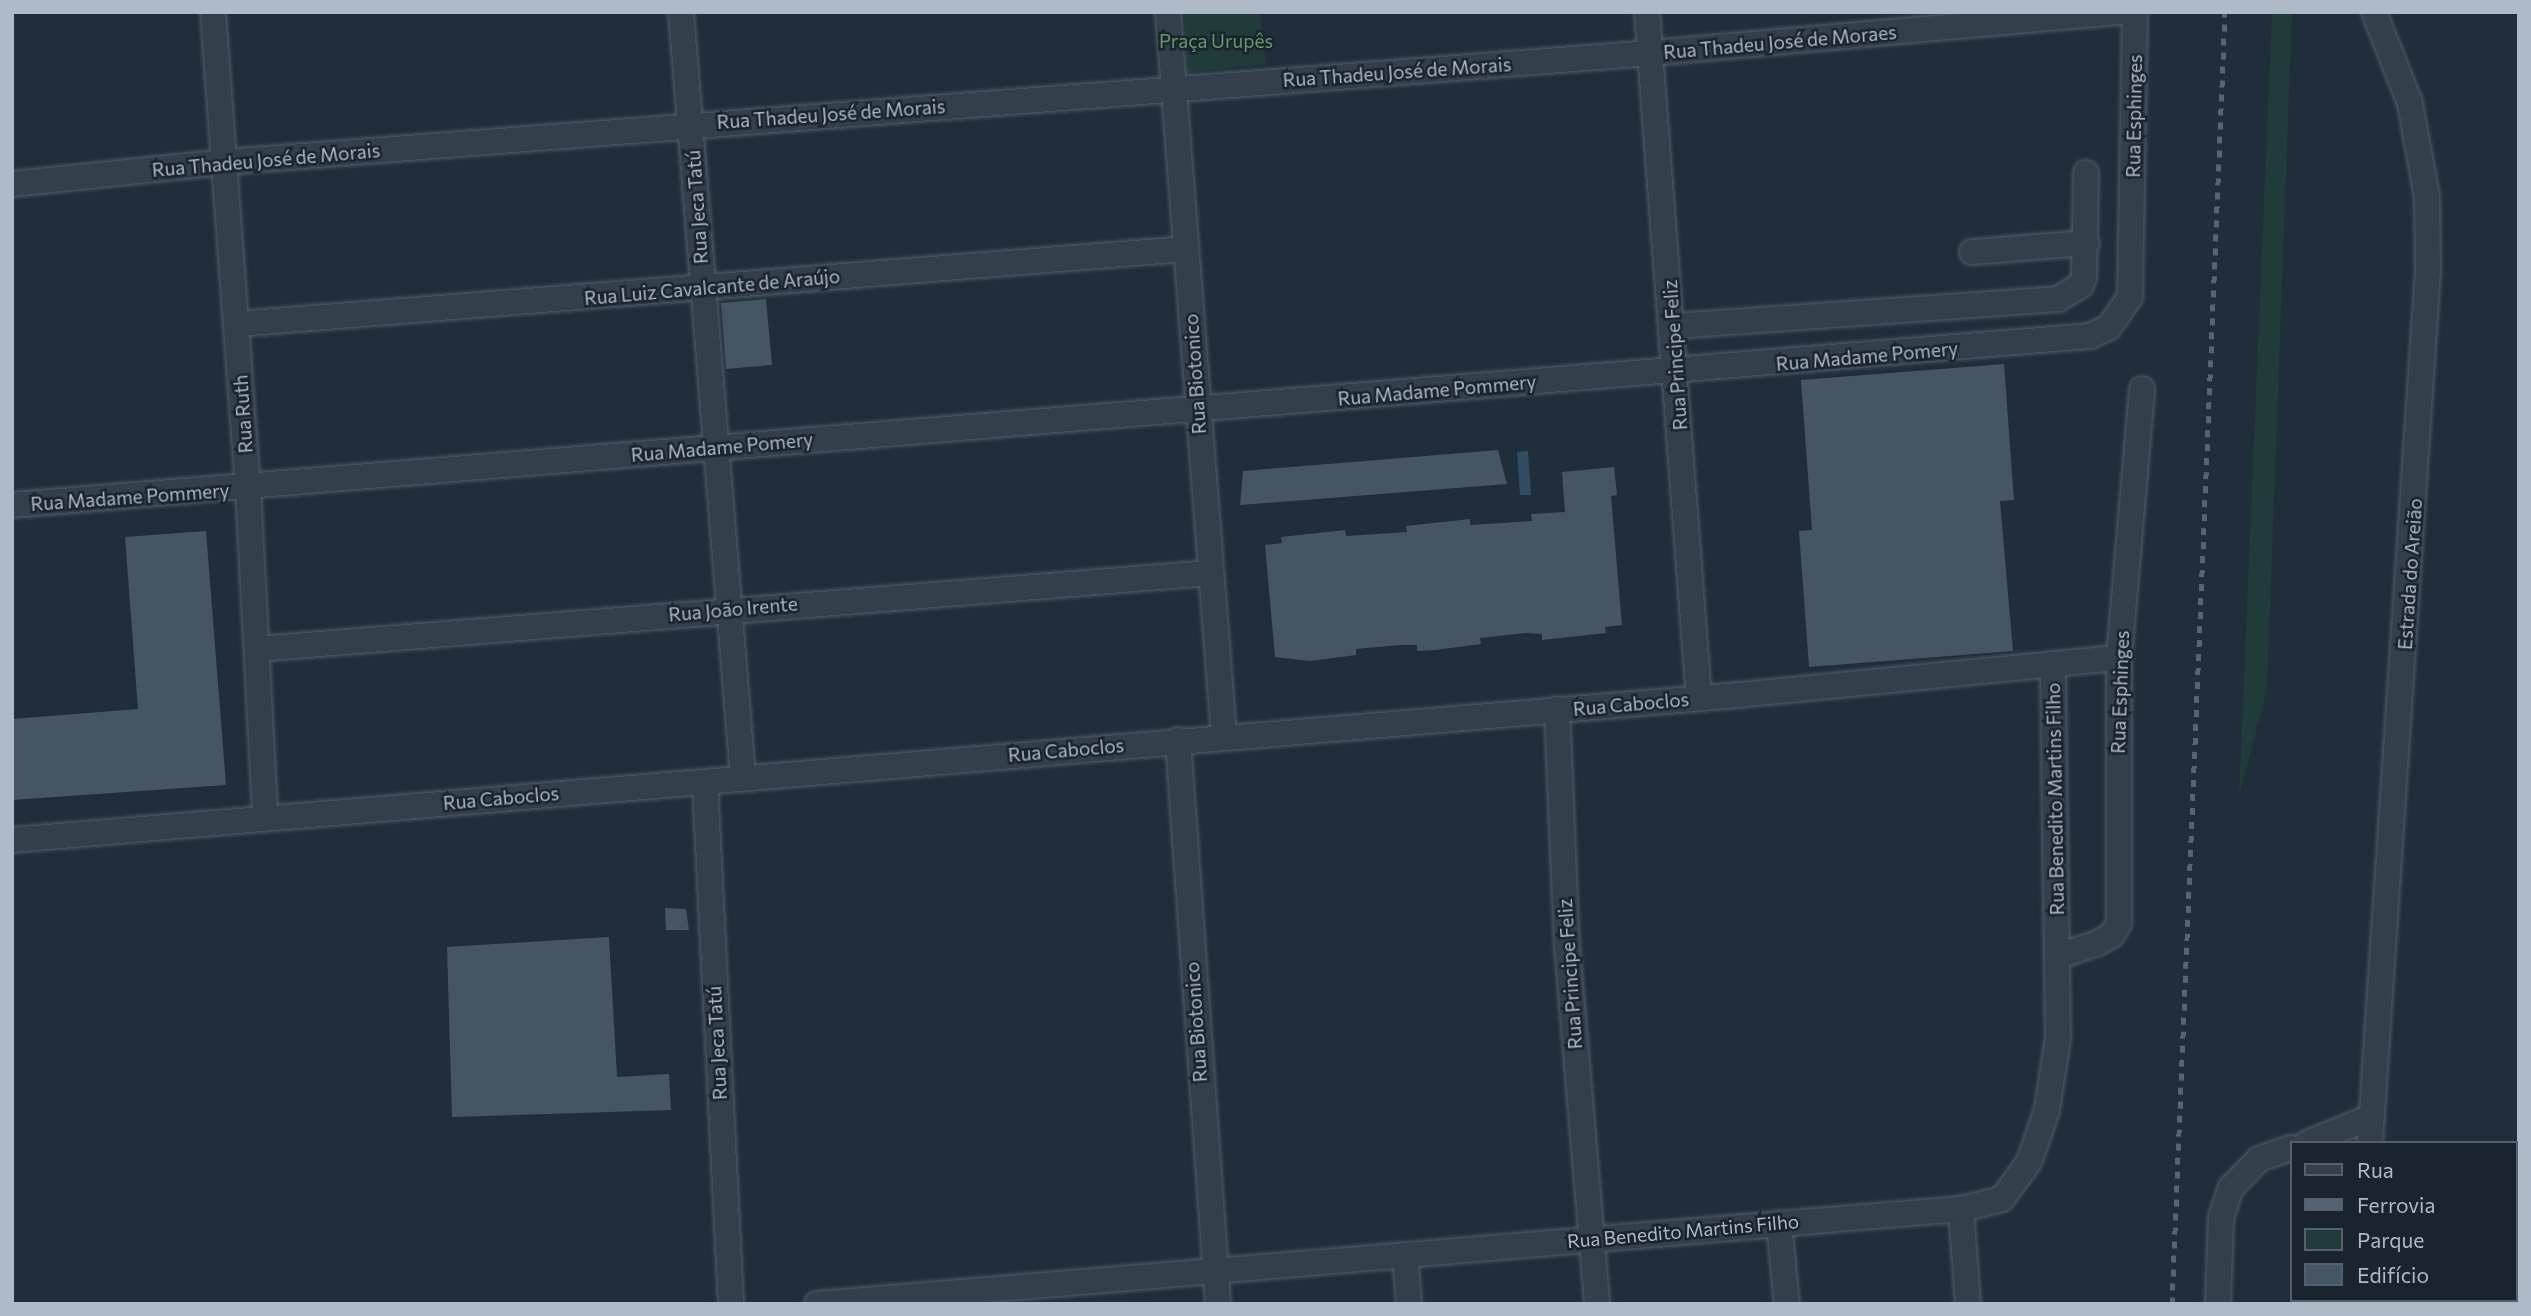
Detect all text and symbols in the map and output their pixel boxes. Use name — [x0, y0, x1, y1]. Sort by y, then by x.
street label: Rua Thadeu José de Moraes — [1662, 20, 1898, 64]
park label: Praça Urupês — [1159, 30, 1273, 52]
street label: Rua Thadeu José de Morais — [1282, 53, 1512, 91]
street label: Rua Esphinges — [2122, 54, 2146, 178]
street label: Rua Thadeu José de Morais — [716, 95, 946, 133]
street label: Rua Thadeu José de Morais — [151, 139, 381, 181]
street label: Rua Jeca Tatú — [682, 149, 712, 265]
street label: Rua Luiz Cavalcante de Araújo — [583, 264, 841, 310]
street label: Rua Principe Feliz — [1658, 279, 1692, 431]
street label: Rua Biotonico — [1179, 313, 1211, 435]
street label: Rua Madame Pomery — [1775, 337, 1959, 375]
street label: Rua Madame Pommery — [1337, 370, 1537, 410]
street label: Rua Ruth — [229, 374, 257, 454]
street label: Rua Madame Pomery — [630, 428, 814, 466]
street label: Rua Madame Pommery — [30, 479, 230, 515]
street label: Estrada do Areião — [2393, 497, 2427, 651]
street label: Rua João Irente — [667, 592, 799, 626]
street label: Rua Esphinges — [2106, 630, 2134, 754]
street label: Rua Benedito Martins Filho — [2042, 682, 2068, 916]
street label: Rua Caboclos — [1572, 688, 1690, 720]
street label: Rua Caboclos — [1007, 734, 1125, 766]
street label: Rua Caboclos — [442, 782, 560, 814]
street label: Rua Principe Feliz — [1553, 898, 1587, 1050]
street label: Rua Biotonico — [1180, 961, 1212, 1083]
street label: Rua Jeca Tatú — [703, 985, 731, 1101]
legend — [2290, 1141, 2517, 1302]
text: Rua — [2357, 1157, 2394, 1182]
text: Ferrovia — [2357, 1192, 2435, 1217]
street label: Rua Benedito Martins Filho — [1566, 1210, 1800, 1252]
text: Parque — [2357, 1227, 2424, 1252]
text: Edifício — [2357, 1262, 2429, 1287]

